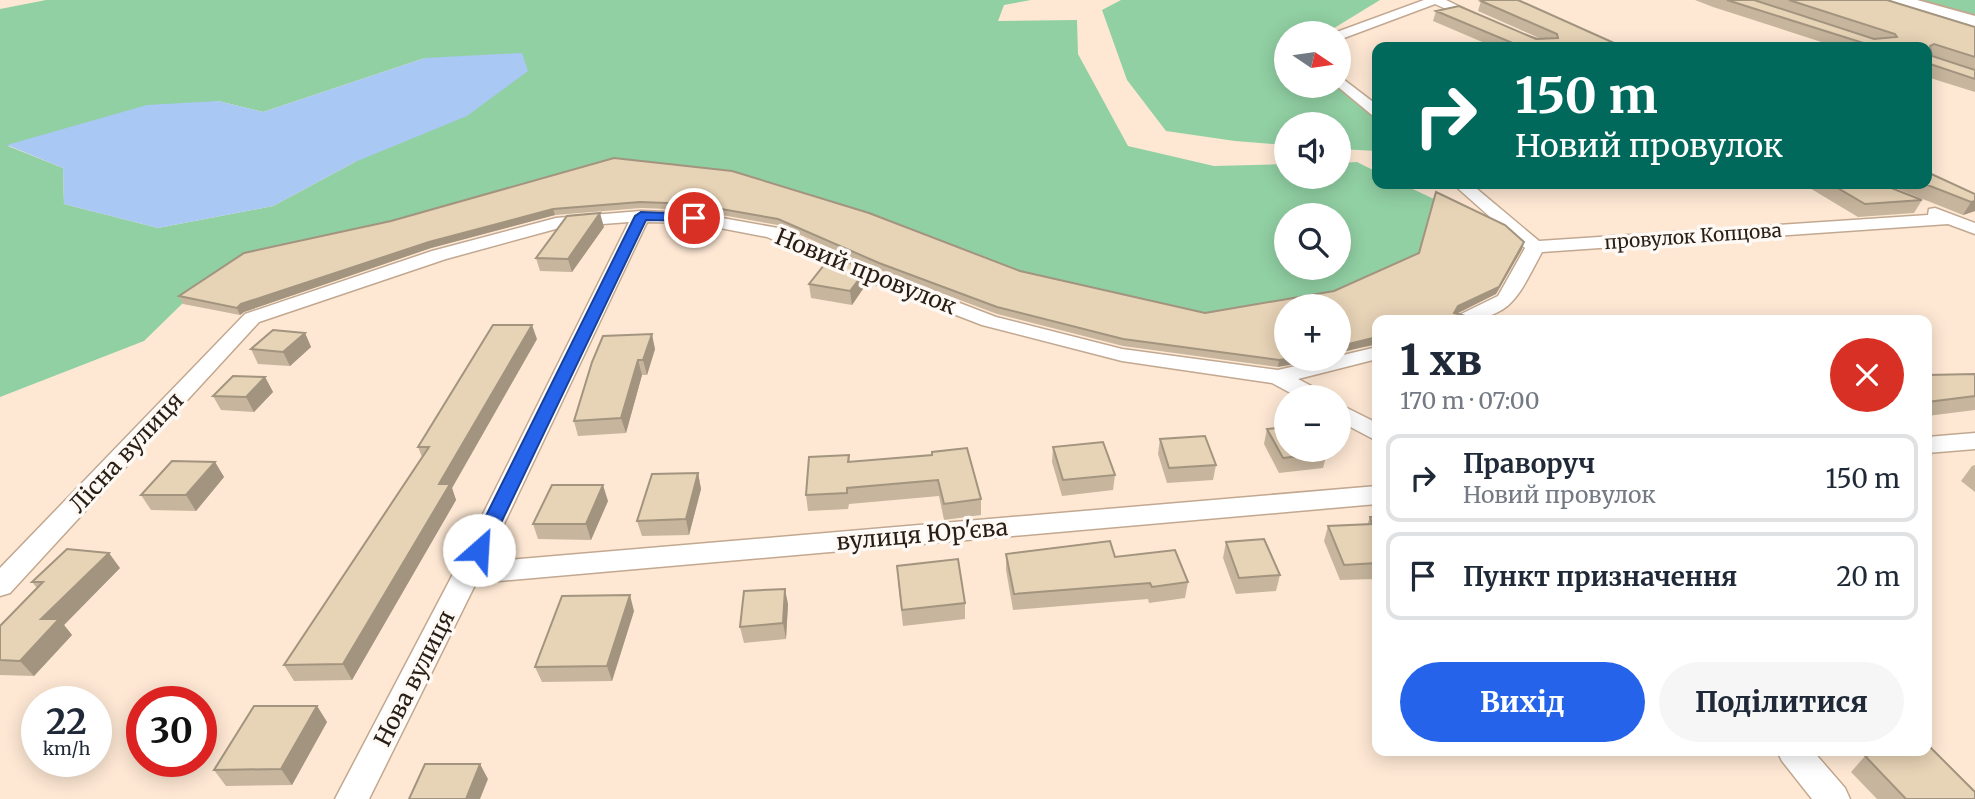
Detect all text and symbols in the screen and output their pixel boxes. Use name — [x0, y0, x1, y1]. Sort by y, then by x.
north arrow — [1274, 21, 1351, 98]
map controls — [1274, 21, 1351, 462]
text: 150 m — [1515, 65, 1658, 126]
icon: right — [1400, 70, 1491, 161]
button: sound — [1274, 112, 1351, 189]
text: Новий провулок — [1515, 126, 1783, 166]
pin — [664, 188, 724, 248]
icon: arrive — [675, 199, 713, 237]
button: search — [1274, 203, 1351, 280]
street label: провулок Копцова — [1603, 218, 1783, 254]
street label: Новий провулок — [771, 221, 961, 321]
button: + — [1274, 294, 1351, 371]
text: 1 хв — [1400, 334, 1482, 386]
button: close — [1830, 338, 1904, 412]
button: − — [1274, 385, 1351, 462]
street label: Лісна вулиця — [63, 386, 189, 518]
text: 170 m · 07:00 — [1400, 386, 1540, 415]
text: Праворуч — [1463, 447, 1595, 480]
icon: right — [1404, 459, 1442, 497]
text: 150 m — [1826, 462, 1900, 495]
text: Новий провулок — [1463, 480, 1656, 509]
street label: вулиця Юр'єва — [835, 512, 1009, 556]
position arrow — [442, 513, 516, 587]
icon: arrive — [1404, 557, 1442, 595]
text: Пункт призначення — [1463, 560, 1737, 593]
text: 20 m — [1836, 560, 1900, 593]
street label: Нова вулиця — [367, 605, 461, 751]
button: Вихід — [1400, 662, 1645, 742]
button: Поділитися — [1659, 662, 1904, 742]
speed limit sign: 30 — [126, 686, 217, 777]
text: 22 — [46, 700, 87, 744]
text: km/h — [43, 737, 90, 760]

